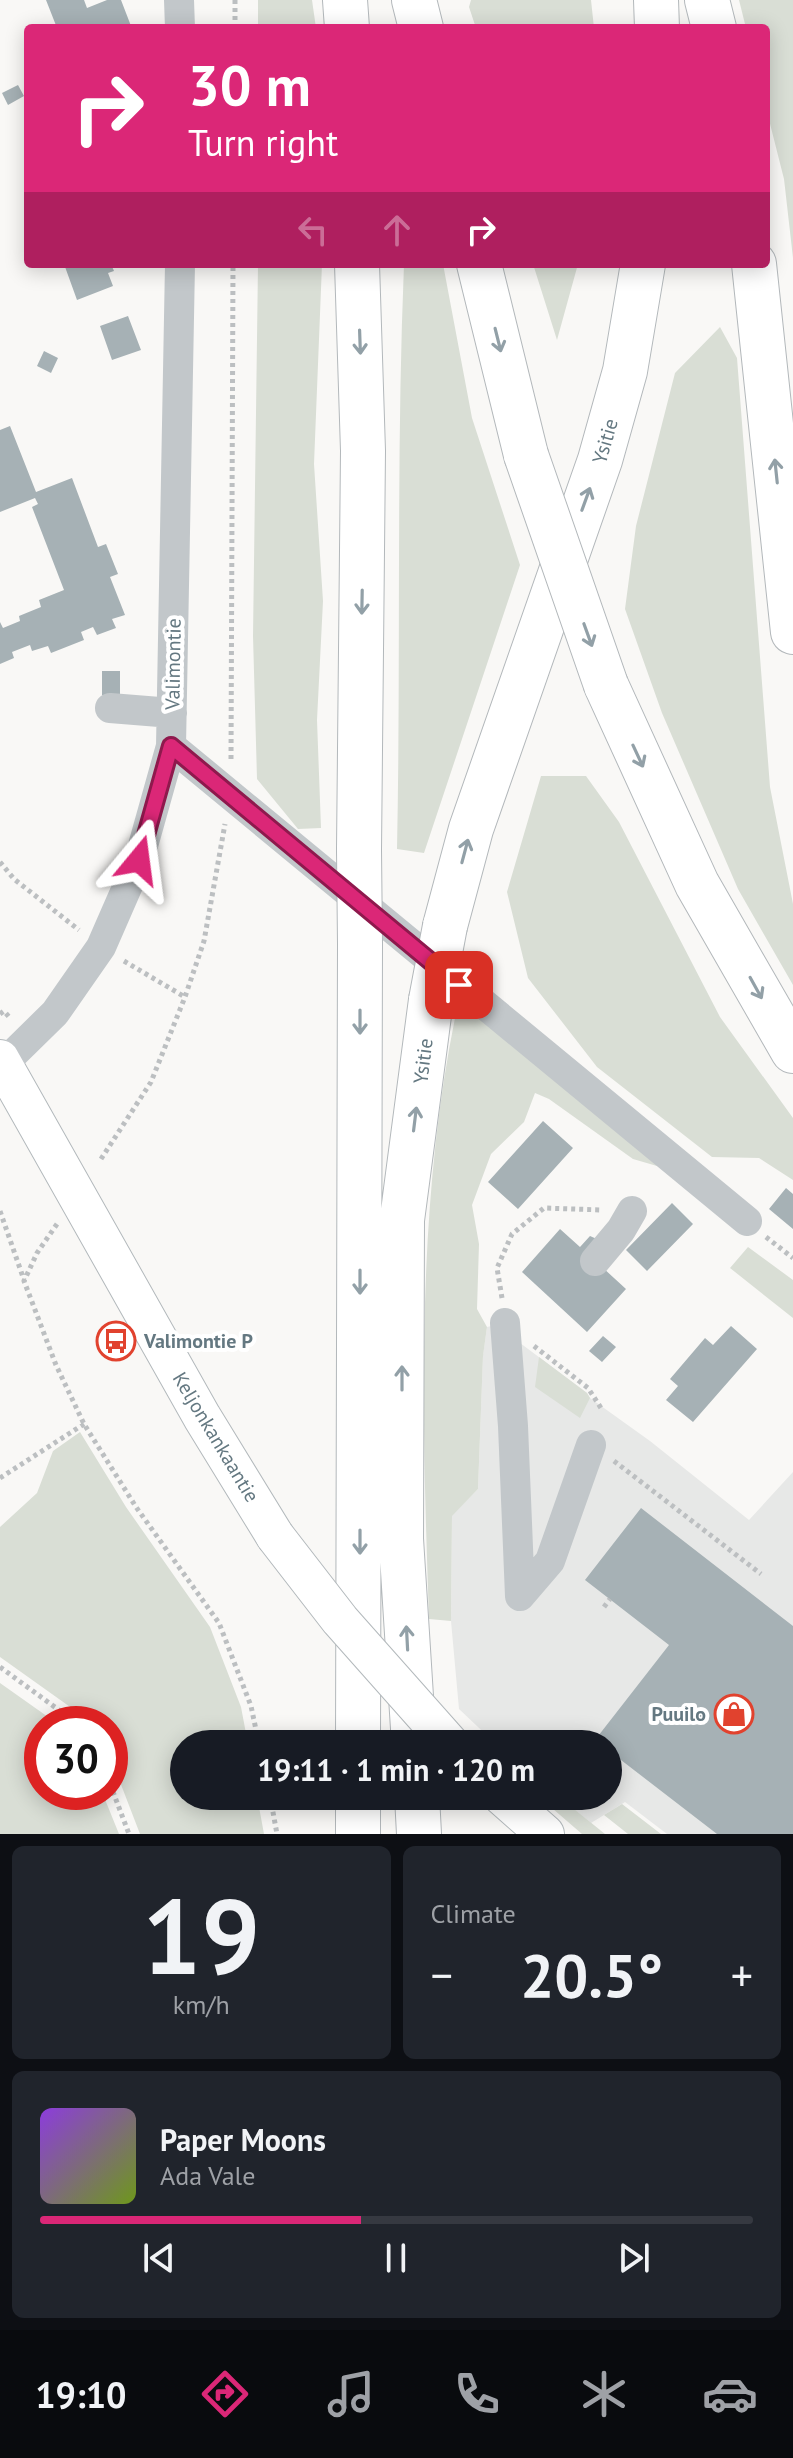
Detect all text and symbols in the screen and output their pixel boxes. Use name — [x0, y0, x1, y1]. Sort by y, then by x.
text: 30 m — [188, 49, 311, 121]
icon: right — [56, 56, 160, 160]
text: Turn right — [188, 119, 338, 166]
icon: left — [291, 208, 335, 252]
icon: ahead — [375, 208, 419, 252]
icon: right — [459, 208, 503, 252]
one-way arrow — [491, 326, 506, 352]
one-way arrow — [352, 328, 367, 355]
street label: Ysitie — [586, 415, 624, 467]
one-way arrow — [768, 458, 783, 485]
one-way arrow — [579, 487, 594, 512]
one-way arrow — [354, 588, 370, 615]
street label: Valimontie — [159, 618, 187, 711]
one-way arrow — [582, 622, 596, 647]
one-way arrow — [632, 743, 647, 768]
position arrow — [97, 818, 181, 902]
one-way arrow — [459, 838, 474, 864]
pin — [425, 951, 493, 1019]
icon: arrive — [437, 963, 481, 1007]
one-way arrow — [748, 976, 764, 999]
one-way arrow — [352, 1008, 368, 1035]
street label: Ysitie — [407, 1037, 439, 1085]
one-way arrow — [408, 1107, 423, 1132]
one-way arrow — [352, 1268, 368, 1295]
bus stop icon: Valimontie P — [95, 1320, 137, 1362]
place label: Valimontie P — [143, 1328, 253, 1354]
one-way arrow — [394, 1365, 410, 1392]
street label: Keljonkankaantie — [167, 1367, 265, 1507]
one-way arrow — [352, 1528, 368, 1555]
one-way arrow — [399, 1625, 414, 1652]
shop icon: Puuilo — [713, 1693, 755, 1735]
place label: Puuilo — [652, 1701, 706, 1727]
speed limit sign: 30 — [24, 1706, 128, 1810]
text: 19:11 · 1 min · 120 m — [257, 1750, 535, 1789]
text: 19 — [142, 1868, 260, 2003]
text: Climate — [431, 1897, 516, 1930]
text: 20.5° — [520, 1936, 663, 2014]
text: − — [431, 1946, 453, 2003]
text: + — [731, 1946, 753, 2003]
text: km/h — [173, 1988, 230, 2021]
text: Paper Moons — [160, 2120, 326, 2159]
text: Ada Vale — [160, 2159, 255, 2192]
icon: previous — [137, 2236, 181, 2280]
icon: pause — [374, 2236, 418, 2280]
icon: next — [612, 2236, 656, 2280]
icon: directions — [197, 2366, 253, 2422]
icon: music — [323, 2366, 379, 2422]
icon: phone — [449, 2366, 505, 2422]
icon: climate — [576, 2366, 632, 2422]
icon: car — [702, 2366, 758, 2422]
text: 19:10 — [35, 2371, 126, 2418]

